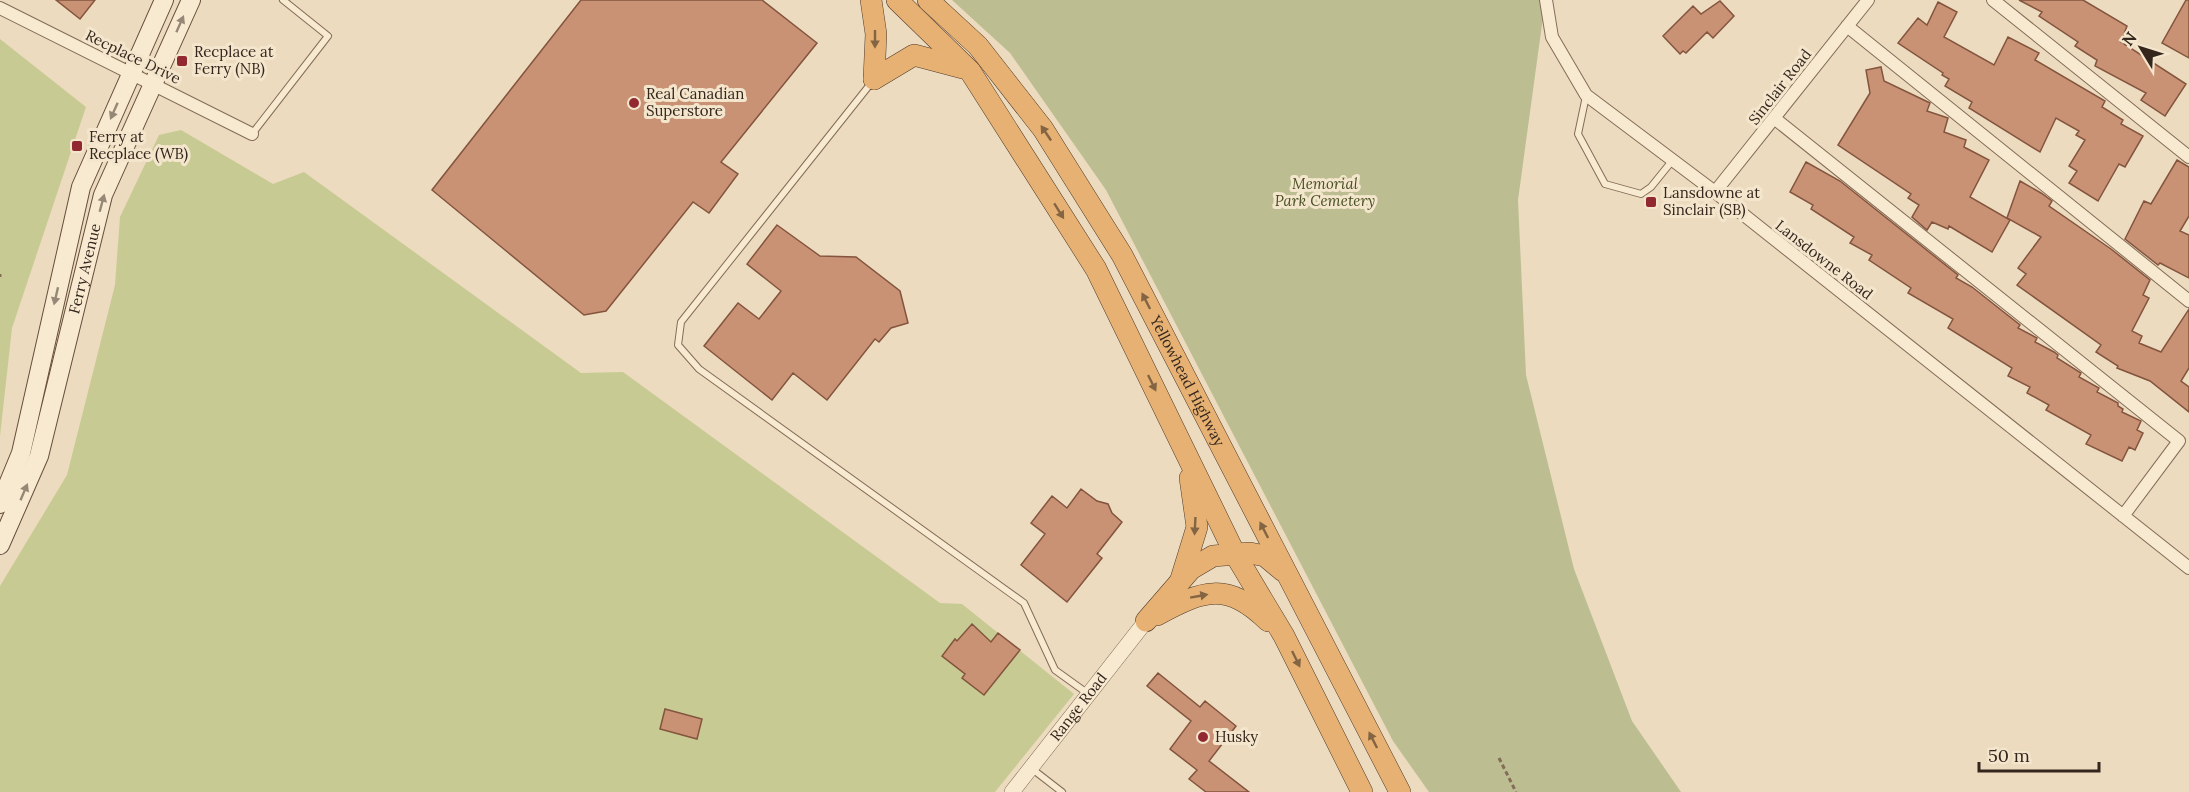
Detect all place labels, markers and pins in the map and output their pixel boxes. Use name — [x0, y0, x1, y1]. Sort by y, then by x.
place label: Recplace at Ferry (NB) — [194, 42, 274, 79]
marker: Recplace at Ferry (NB) — [175, 54, 189, 68]
place label: Real Canadian Superstore — [646, 84, 744, 120]
marker: Real Canadian Superstore — [627, 96, 641, 110]
place label: Ferry at Recplace (WB) — [89, 127, 189, 164]
marker: Ferry at Recplace (WB) — [70, 139, 84, 153]
place label: Lansdowne at Sinclair (SB) — [1663, 183, 1760, 220]
marker: Lansdowne at Sinclair (SB) — [1644, 195, 1658, 209]
place label: Husky — [1215, 727, 1258, 746]
marker: Husky — [1196, 730, 1210, 744]

